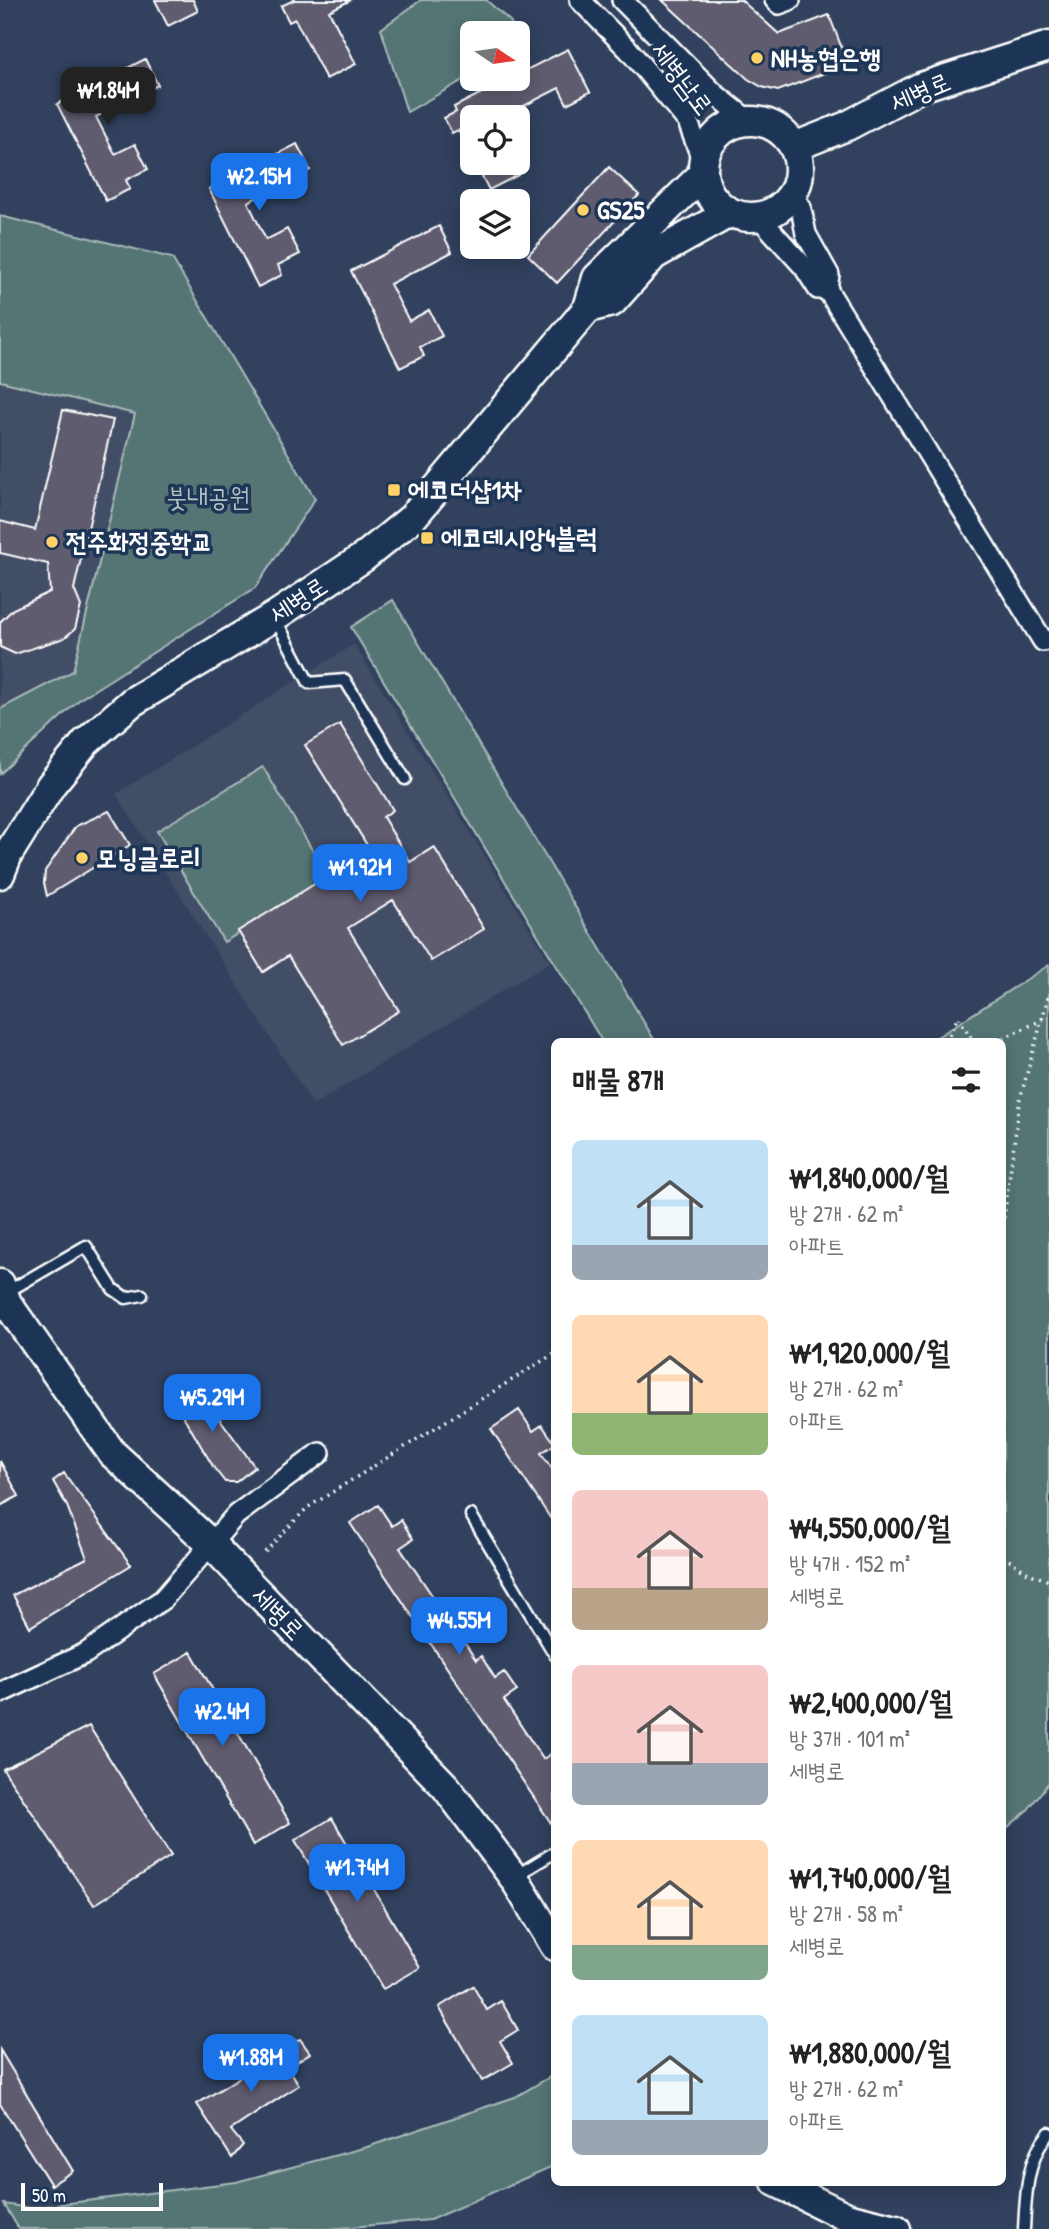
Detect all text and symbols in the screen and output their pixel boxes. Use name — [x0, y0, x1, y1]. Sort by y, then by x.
north arrow — [460, 21, 530, 91]
map controls — [460, 21, 530, 259]
street label: 세병남로 — [643, 34, 722, 122]
place label: NH농협은행 — [771, 40, 881, 75]
marker: NH농협은행 — [749, 50, 765, 66]
street label: 세병로 — [884, 63, 956, 120]
pin: ₩1.84M — [51, 68, 165, 127]
text: ₩1.84M — [77, 74, 139, 105]
button: locate — [460, 105, 530, 175]
pin: ₩2.15M — [202, 154, 316, 213]
text: ₩2.15M — [227, 160, 291, 191]
button: layers — [460, 189, 530, 259]
place label: GS25 — [597, 192, 645, 227]
marker: GS25 — [575, 202, 591, 218]
place label: 에코더샵1차 — [408, 472, 522, 507]
park label: 붓내공원 — [166, 479, 250, 514]
marker: 에코더샵1차 — [386, 482, 402, 498]
place label: 에코데시앙4블럭 — [441, 520, 597, 555]
place label: 전주화정중학교 — [66, 524, 212, 559]
marker: 에코데시앙4블럭 — [419, 530, 435, 546]
marker: 전주화정중학교 — [44, 534, 60, 550]
street label: 세병로 — [262, 568, 334, 631]
place label: 모닝글로리 — [96, 840, 201, 875]
pin: ₩1.92M — [303, 844, 417, 904]
marker: 모닝글로리 — [74, 850, 90, 866]
text: ₩1.92M — [328, 851, 392, 882]
text: 매물 8개 — [572, 1060, 664, 1100]
icon: filters — [947, 1061, 985, 1099]
text: ₩1,840,000/월 — [789, 1157, 949, 1197]
icon: home — [628, 1168, 712, 1252]
text: 방 2개 · 62 m² — [789, 1198, 903, 1229]
text: 아파트 — [789, 1230, 845, 1261]
text: ₩1,920,000/월 — [789, 1332, 950, 1372]
icon: home — [628, 1343, 712, 1427]
text: 방 2개 · 62 m² — [789, 1373, 903, 1404]
pin: ₩5.29M — [155, 1374, 269, 1434]
text: ₩5.29M — [180, 1381, 244, 1412]
text: 아파트 — [789, 1405, 845, 1436]
text: ₩4,550,000/월 — [789, 1507, 951, 1547]
icon: home — [628, 1518, 712, 1602]
text: 방 4개 · 152 m² — [789, 1548, 910, 1579]
street label: 세병로 — [244, 1578, 313, 1647]
text: 세병로 — [789, 1580, 845, 1611]
pin: ₩4.55M — [402, 1598, 516, 1657]
text: ₩4.55M — [427, 1604, 491, 1635]
text: ₩2,400,000/월 — [789, 1682, 953, 1722]
pin: ₩2.4M — [173, 1688, 271, 1748]
icon: home — [628, 1693, 712, 1777]
text: ₩2.4M — [194, 1695, 250, 1726]
text: 방 3개 · 101 m² — [789, 1723, 910, 1754]
text: 세병로 — [789, 1755, 845, 1786]
pin: ₩1.74M — [300, 1844, 414, 1904]
text: ₩1.74M — [325, 1851, 389, 1882]
text: ₩1,740,000/월 — [789, 1857, 951, 1897]
icon: home — [628, 1868, 712, 1952]
text: 방 2개 · 58 m² — [789, 1898, 903, 1929]
text: 세병로 — [789, 1930, 845, 1961]
text: ₩1,880,000/월 — [789, 2032, 951, 2072]
pin: ₩1.88M — [194, 2035, 308, 2094]
text: ₩1.88M — [219, 2041, 283, 2072]
icon: home — [628, 2043, 712, 2127]
text: 방 2개 · 62 m² — [789, 2073, 903, 2104]
text: 아파트 — [789, 2105, 845, 2136]
scale bar — [21, 2180, 163, 2212]
text: 50 m — [32, 2182, 66, 2208]

